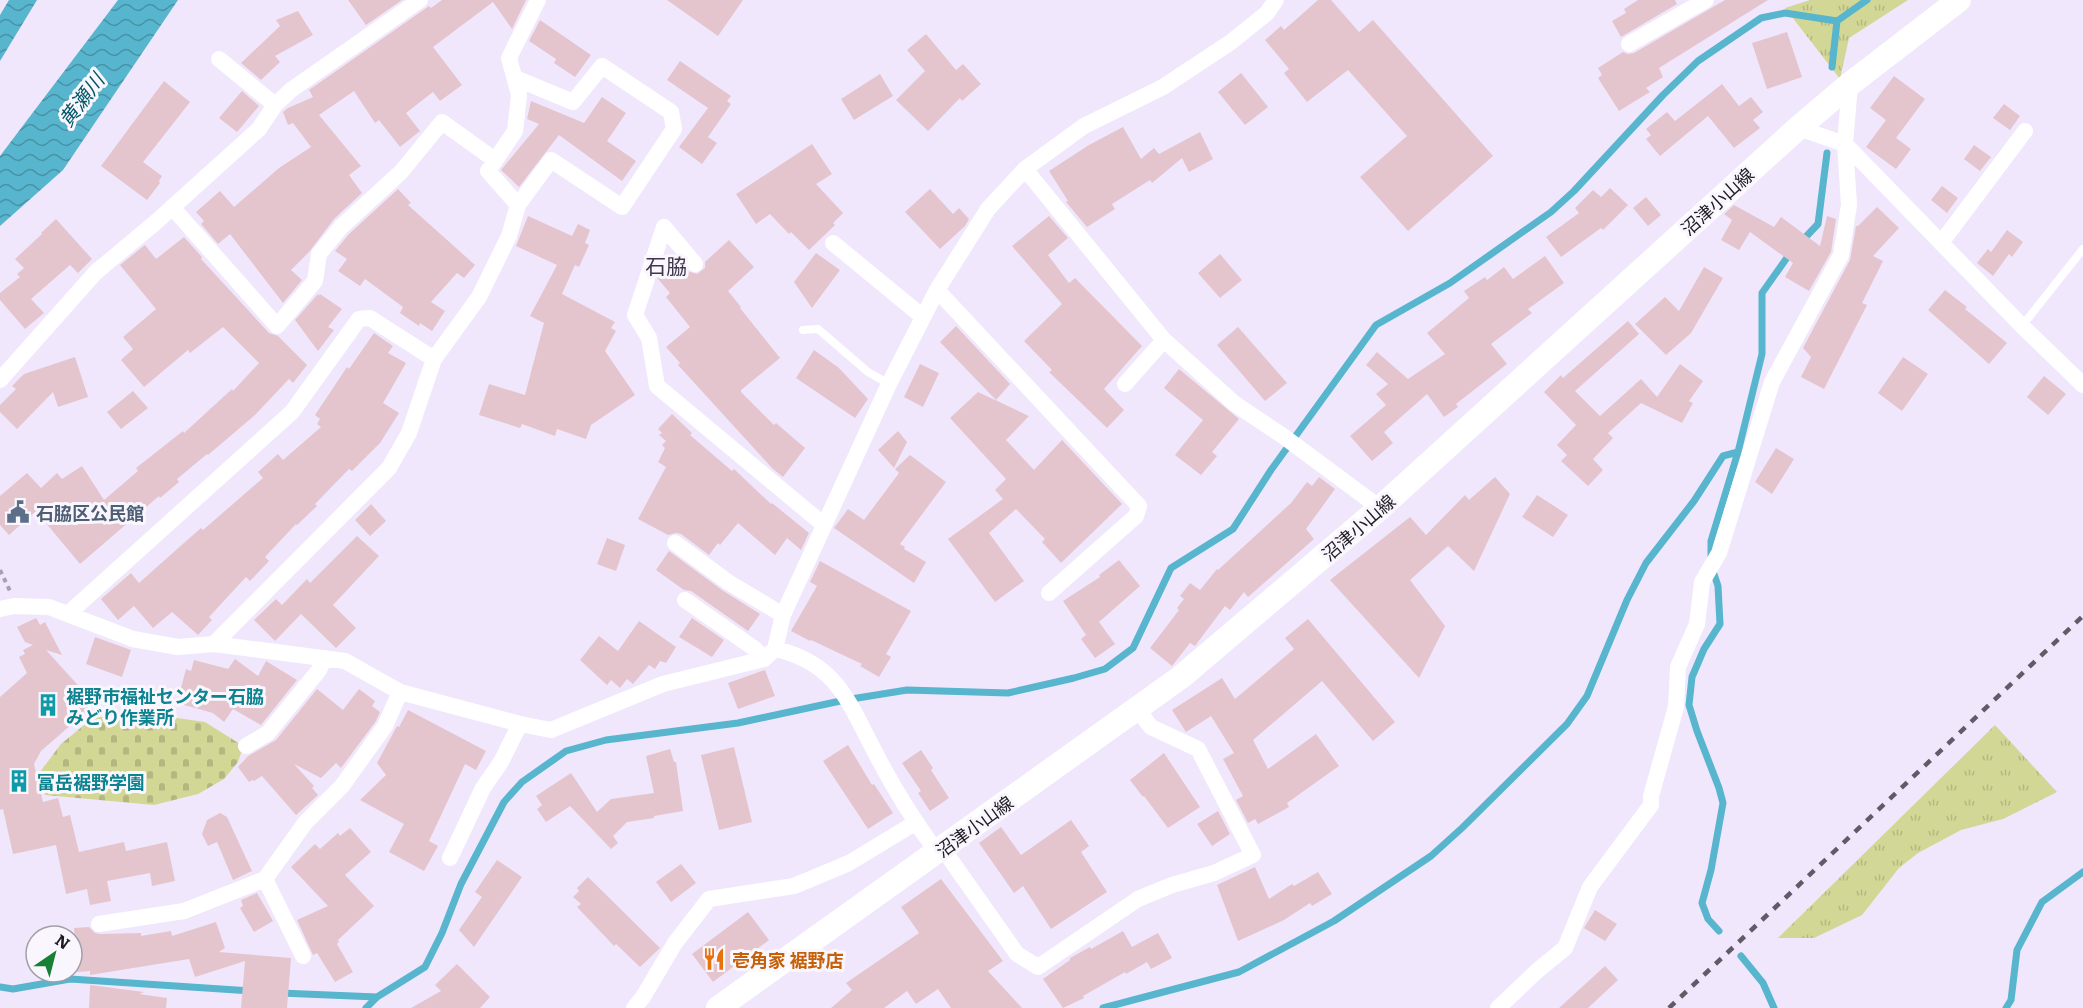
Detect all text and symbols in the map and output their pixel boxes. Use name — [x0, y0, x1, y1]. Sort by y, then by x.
water label: 黄瀬川 — [50, 64, 111, 132]
street label: 沼津小山線 — [1675, 161, 1759, 241]
district label: 石脇 — [645, 249, 687, 280]
street label: 沼津小山線 — [1315, 487, 1401, 567]
public building icon: 石脇区公民館 — [5, 499, 31, 525]
place label: 石脇区公民館 — [36, 499, 144, 526]
place label: 裾野市福祉センター石脇 みどり作業所 — [66, 682, 264, 730]
building icon: 裾野市福祉センター石脇 みどり作業所 — [35, 692, 61, 718]
building icon: 富岳裾野学園 — [6, 768, 32, 794]
place label: 富岳裾野学園 — [37, 768, 145, 795]
street label: 沼津小山線 — [930, 789, 1018, 863]
north arrow — [24, 924, 84, 984]
text: N — [51, 927, 76, 955]
restaurant icon: 壱角家 裾野店 — [701, 946, 727, 972]
place label: 壱角家 裾野店 — [732, 946, 844, 973]

